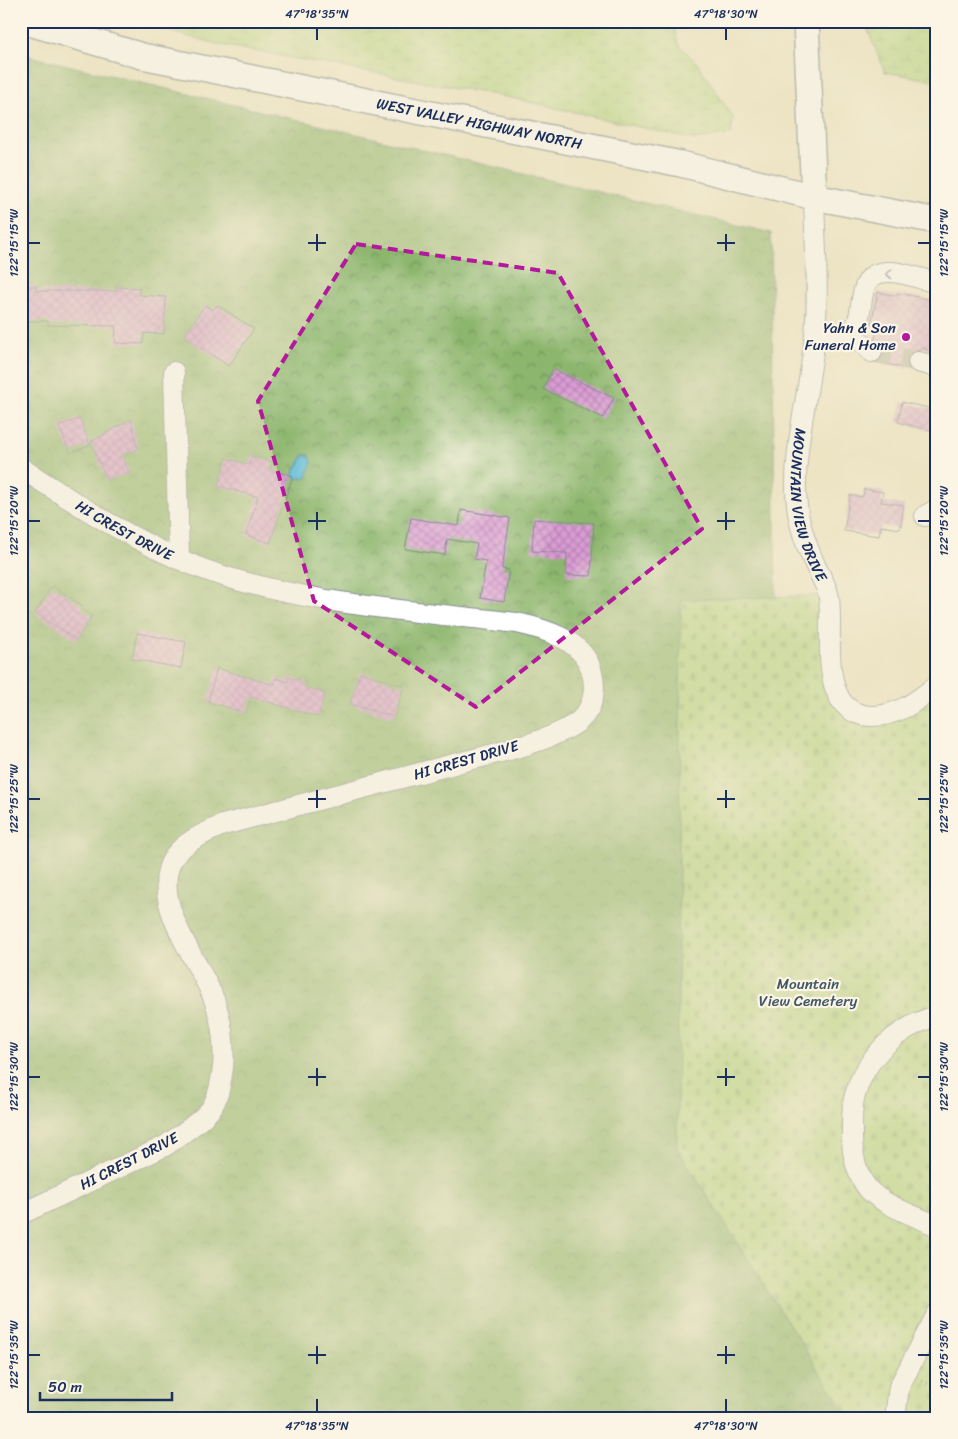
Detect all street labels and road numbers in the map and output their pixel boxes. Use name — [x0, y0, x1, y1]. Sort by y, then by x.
street label: WEST VALLEY HIGHWAY NORTH — [374, 90, 585, 157]
street label: MOUNTAIN VIEW DRIVE — [783, 427, 835, 588]
street label: HI CREST DRIVE — [70, 493, 179, 569]
street label: HI CREST DRIVE — [410, 732, 523, 787]
street label: HI CREST DRIVE — [75, 1124, 185, 1197]

